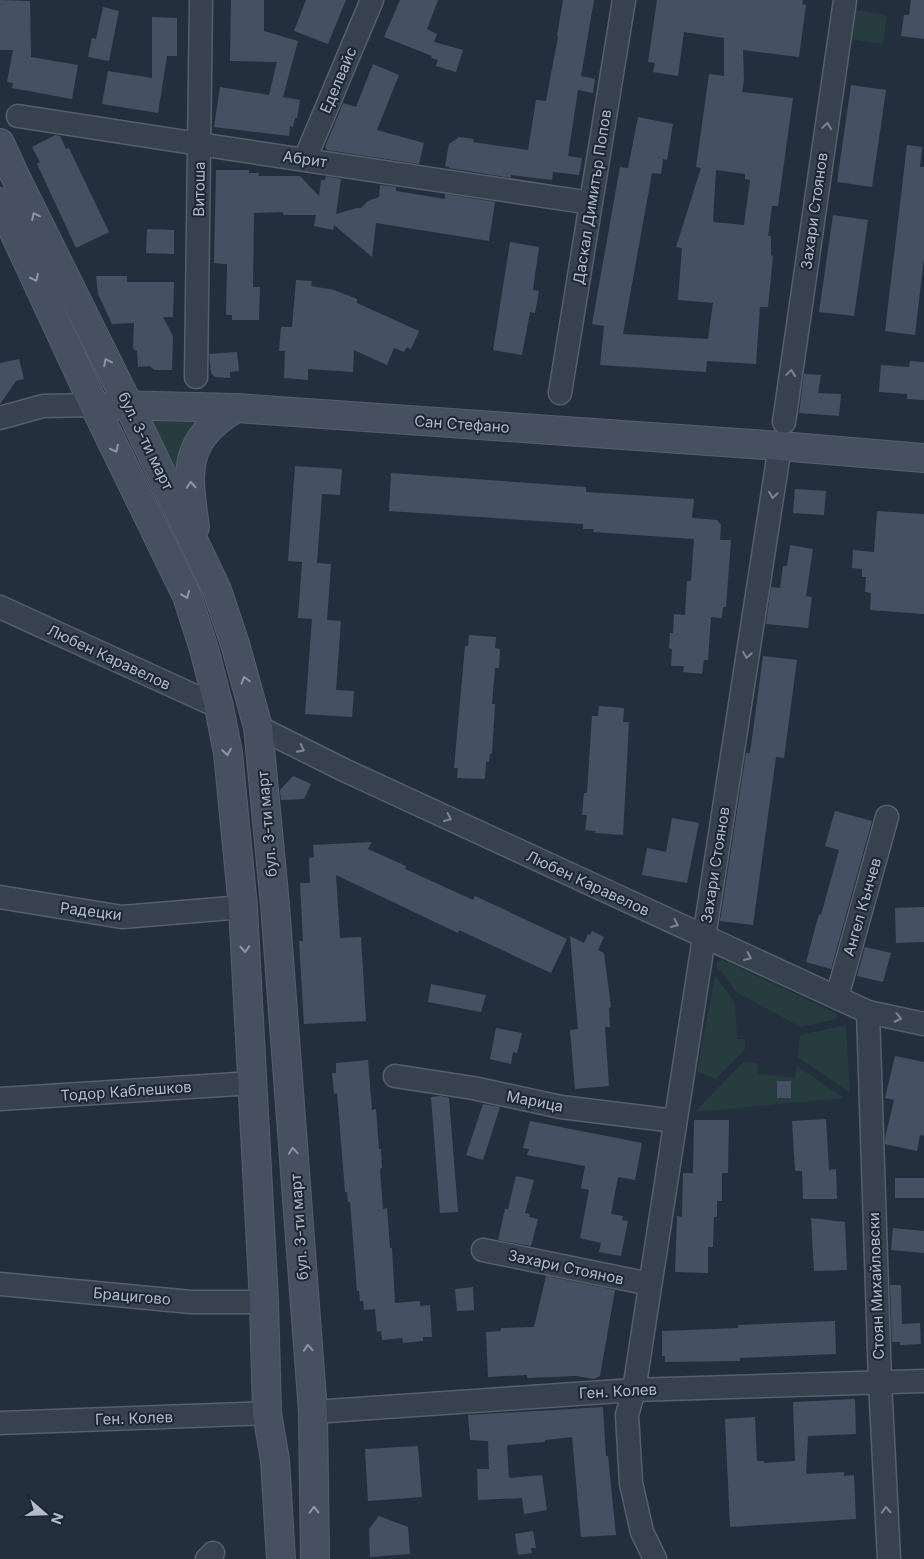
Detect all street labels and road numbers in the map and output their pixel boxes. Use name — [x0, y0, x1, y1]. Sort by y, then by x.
street label: Еделвайс — [316, 44, 360, 116]
street label: Даскал Димитър Попов — [569, 108, 615, 286]
street label: Абрит — [282, 147, 328, 171]
street label: Захари Стоянов — [796, 151, 832, 271]
street label: Витоша — [189, 161, 209, 217]
street label: бул. 3-ти март — [114, 389, 178, 493]
street label: Сан Стефано — [414, 411, 510, 437]
street label: Любен Каравелов — [44, 620, 174, 694]
street label: бул. 3-ти март — [253, 770, 281, 878]
street label: Захари Стоянов — [696, 805, 734, 925]
street label: Любен Каравелов — [523, 846, 653, 920]
street label: Ангел Кънчев — [839, 856, 885, 958]
street label: Радецки — [59, 898, 123, 924]
street label: Тодор Каблешков — [60, 1077, 192, 1105]
street label: Марица — [505, 1086, 565, 1116]
street label: бул. 3-ти март — [286, 1173, 312, 1281]
street label: Стоян Михайловски — [864, 1212, 888, 1360]
street label: Захари Стоянов — [506, 1245, 626, 1289]
street label: Брацигово — [92, 1283, 172, 1309]
street label: Ген. Колев — [579, 1379, 657, 1403]
street label: Ген. Колев — [95, 1407, 173, 1429]

